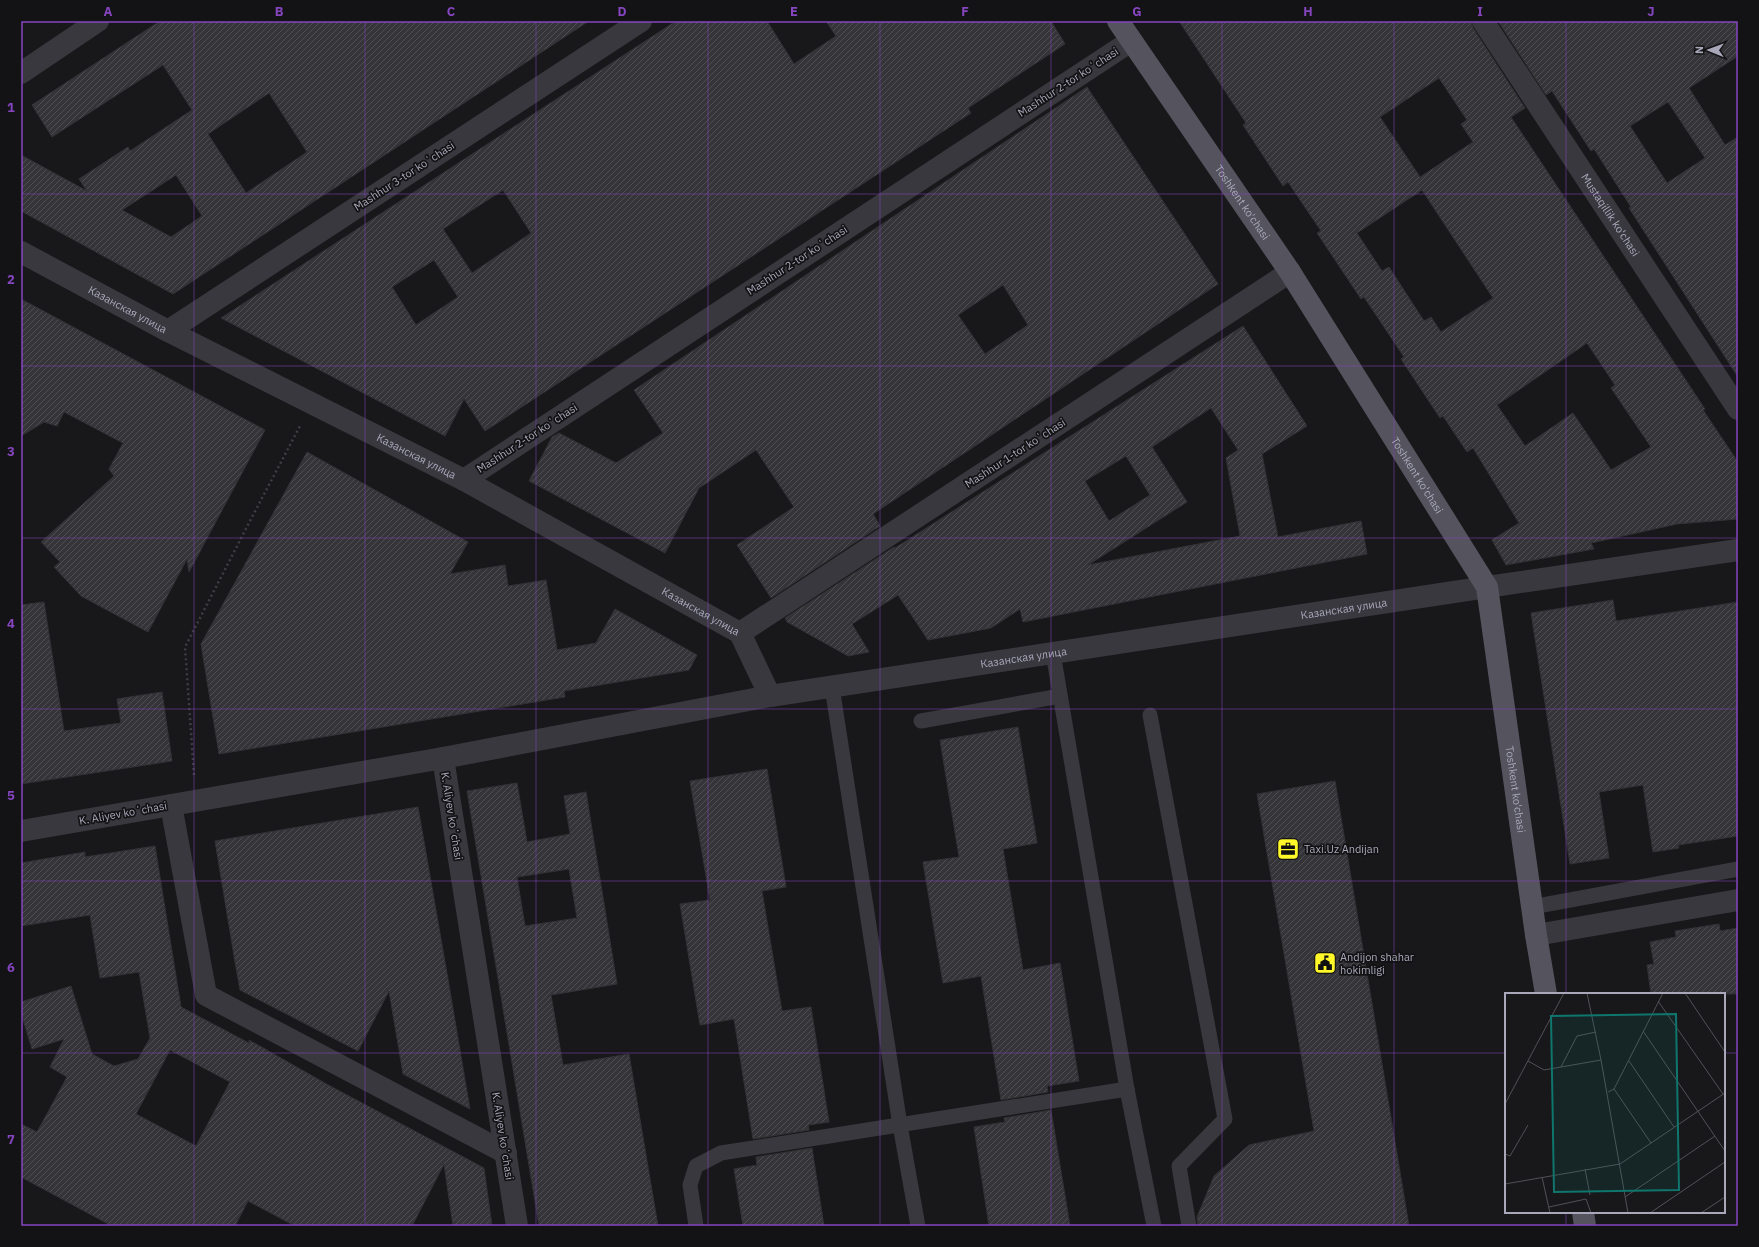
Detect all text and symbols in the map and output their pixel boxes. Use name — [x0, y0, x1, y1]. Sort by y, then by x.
text: A — [104, 3, 113, 20]
text: B — [275, 3, 284, 20]
text: C — [447, 3, 456, 20]
text: D — [617, 3, 627, 20]
text: E — [790, 3, 798, 20]
text: F — [961, 3, 969, 20]
text: G — [1132, 3, 1142, 20]
text: H — [1303, 3, 1313, 20]
text: I — [1477, 3, 1483, 20]
text: J — [1647, 3, 1655, 20]
north arrow — [1689, 30, 1729, 70]
street label: Mashhur 2-tor koʻchasi — [1015, 44, 1121, 120]
text: N — [1692, 46, 1706, 54]
text: 1 — [7, 99, 15, 116]
street label: Mashhur 3-tor koʻchasi — [351, 138, 457, 214]
street label: Toshkent ko'chasi — [1212, 162, 1273, 243]
street label: Mustaqillik ko'chasi — [1578, 171, 1643, 259]
street label: Mashhur 2-tor koʻchasi — [744, 222, 850, 298]
text: 2 — [7, 271, 15, 288]
street label: Казанская улица — [86, 282, 169, 336]
street label: Mashhur 2-tor koʻchasi — [474, 400, 580, 476]
street label: Mashhur 1-tor koʻchasi — [962, 415, 1068, 491]
street label: Казанская улица — [374, 430, 459, 482]
street label: Toshkent ko'chasi — [1388, 434, 1446, 516]
text: 3 — [7, 443, 15, 460]
street label: Казанская улица — [659, 584, 742, 639]
street label: Казанская улица — [1300, 595, 1388, 622]
text: 4 — [7, 615, 15, 632]
street label: Казанская улица — [979, 644, 1068, 671]
street label: Toshkent ko'chasi — [1502, 745, 1529, 834]
street label: K. Aliyev koʻchasi — [438, 771, 466, 861]
text: 5 — [7, 787, 15, 804]
street label: K. Aliyev koʻchasi — [78, 798, 168, 828]
office icon: Taxi.Uz Andijan — [1275, 836, 1301, 862]
place label: Taxi.Uz Andijan — [1304, 842, 1379, 856]
public building icon: Andijon shahar hokimligi — [1312, 950, 1338, 976]
place label: Andijon shahar hokimligi — [1340, 950, 1414, 977]
text: 6 — [7, 959, 15, 976]
inset map — [1505, 993, 1725, 1213]
street label: K. Aliyev koʻchasi — [489, 1091, 517, 1181]
text: 7 — [7, 1131, 15, 1148]

